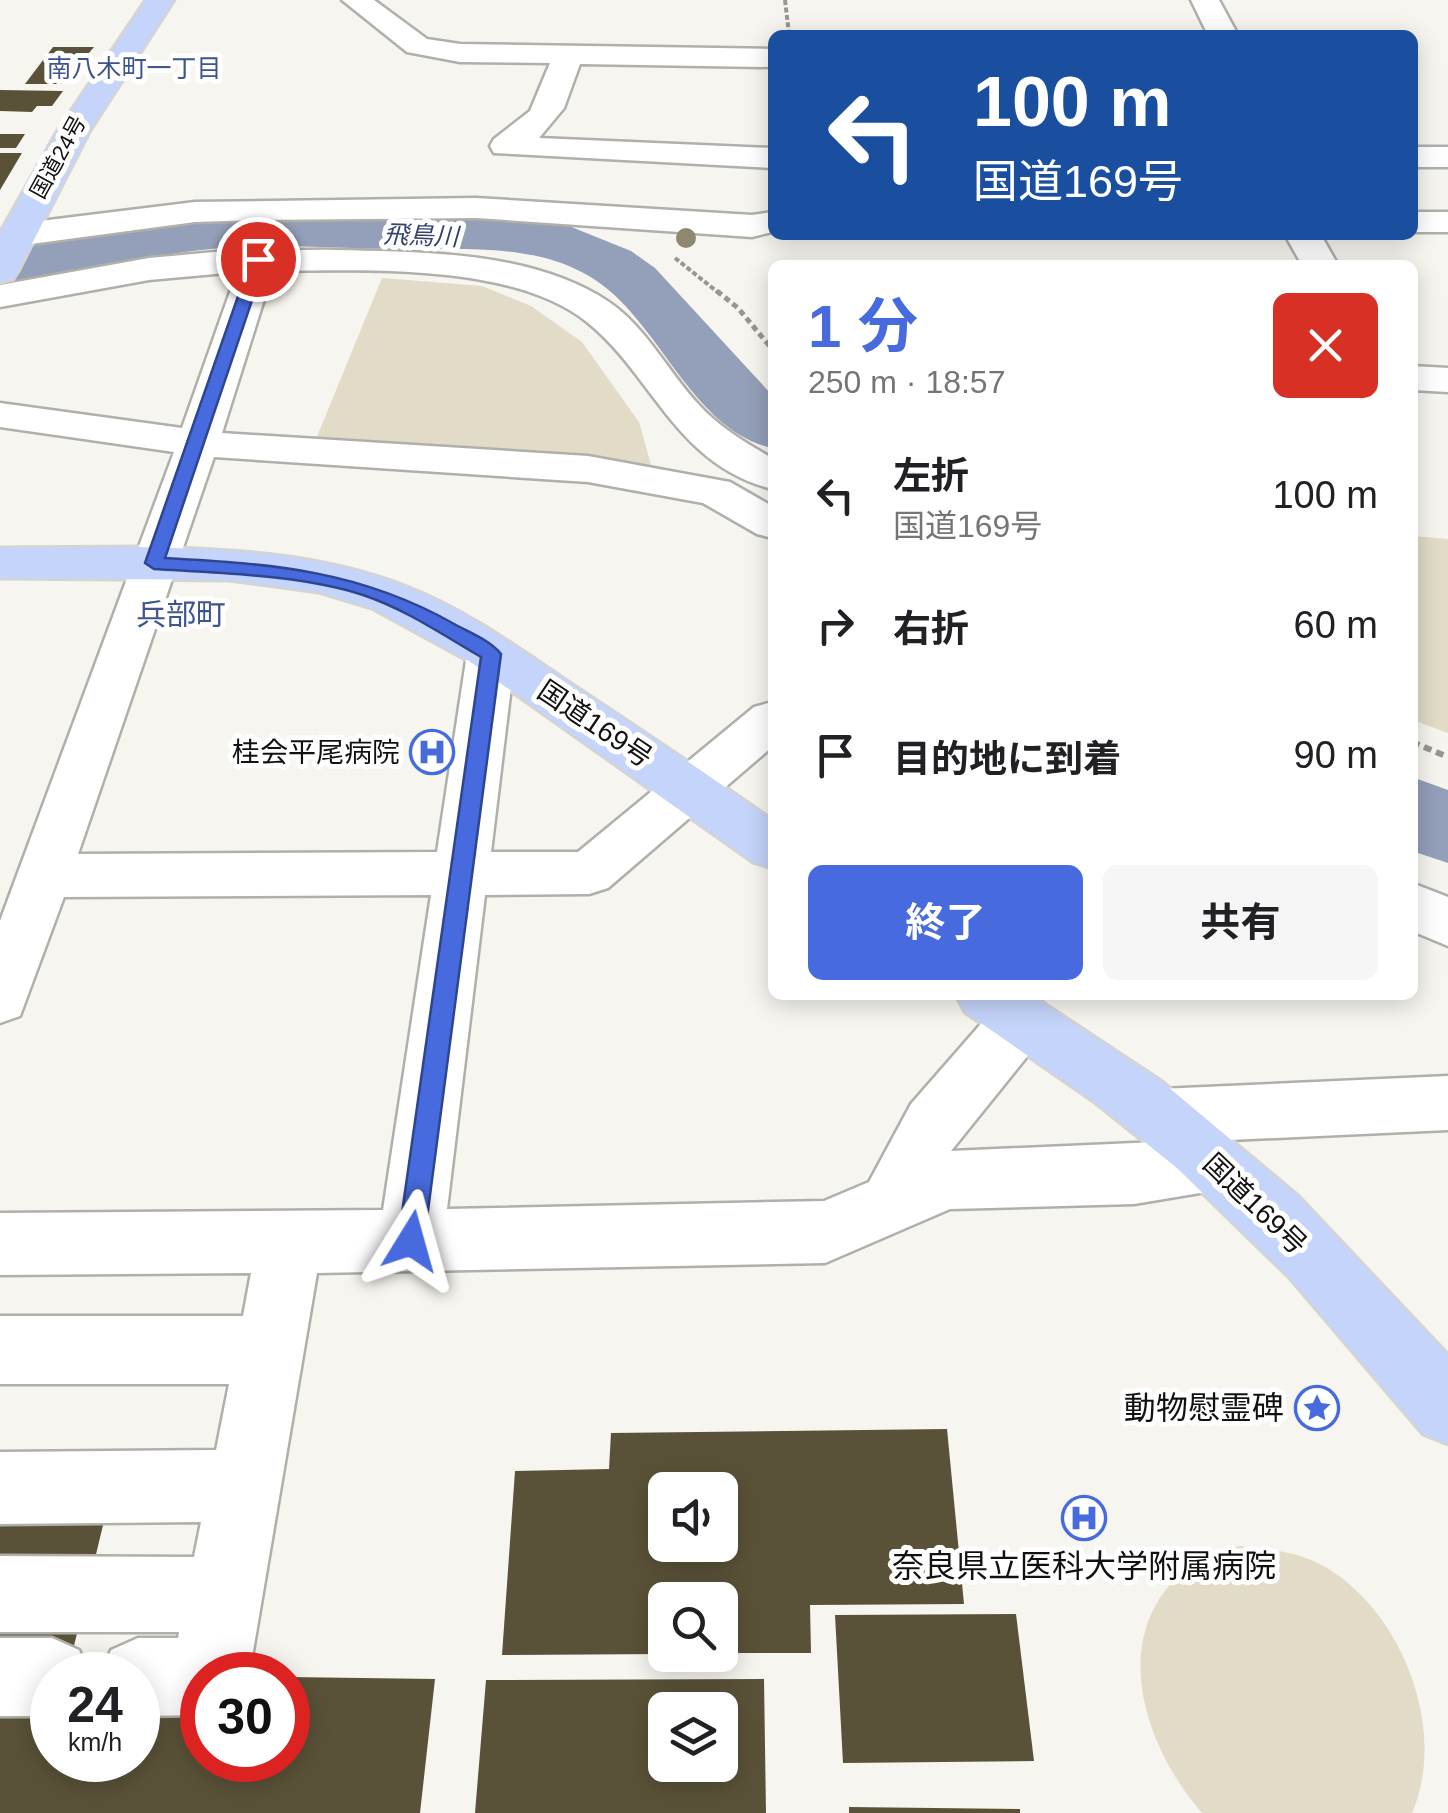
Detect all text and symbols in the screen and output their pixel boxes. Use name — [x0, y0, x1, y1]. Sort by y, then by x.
district label: 南八木町一丁目 — [46, 54, 222, 82]
text: 100 m — [973, 63, 1171, 141]
icon: left — [808, 70, 938, 200]
street label: 国道24号 — [25, 111, 91, 203]
text: 国道169号 — [973, 156, 1183, 207]
pin — [216, 217, 301, 302]
water label: 飛鳥川 — [383, 220, 462, 250]
icon: arrive — [231, 232, 286, 287]
text: 1 分 — [808, 293, 918, 360]
button: close — [1273, 293, 1378, 398]
text: 250 m · 18:57 — [808, 364, 1005, 400]
text: 左折 — [893, 455, 969, 497]
icon: left — [808, 468, 863, 523]
text: 100 m — [1272, 474, 1378, 516]
text: 国道169号 — [893, 508, 1042, 544]
district label: 兵部町 — [136, 598, 226, 631]
icon: right — [808, 598, 863, 653]
text: 60 m — [1294, 604, 1378, 646]
text: 右折 — [893, 608, 969, 650]
street label: 国道169号 — [532, 675, 658, 773]
icon: arrive — [808, 728, 863, 783]
hospital icon: 桂会平尾病院 — [409, 729, 455, 775]
text: 90 m — [1294, 734, 1378, 776]
place label: 桂会平尾病院 — [232, 737, 400, 768]
text: 目的地に到着 — [893, 738, 1121, 780]
button: 終了 — [808, 865, 1083, 980]
button: 共有 — [1103, 865, 1378, 980]
street label: 国道169号 — [1197, 1147, 1313, 1261]
position arrow — [359, 1189, 463, 1293]
place icon: 動物慰霊碑 — [1294, 1385, 1340, 1431]
place label: 動物慰霊碑 — [1124, 1390, 1284, 1426]
map controls — [648, 1472, 738, 1782]
button: sound — [648, 1472, 738, 1562]
hospital icon: 奈良県立医科大学附属病院 — [1061, 1495, 1107, 1541]
place label: 奈良県立医科大学附属病院 — [892, 1548, 1276, 1584]
button: search — [648, 1582, 738, 1672]
speed limit sign: 30 — [180, 1652, 310, 1782]
text: 24 — [67, 1677, 123, 1733]
button: layers — [648, 1692, 738, 1782]
text: km/h — [68, 1728, 122, 1756]

